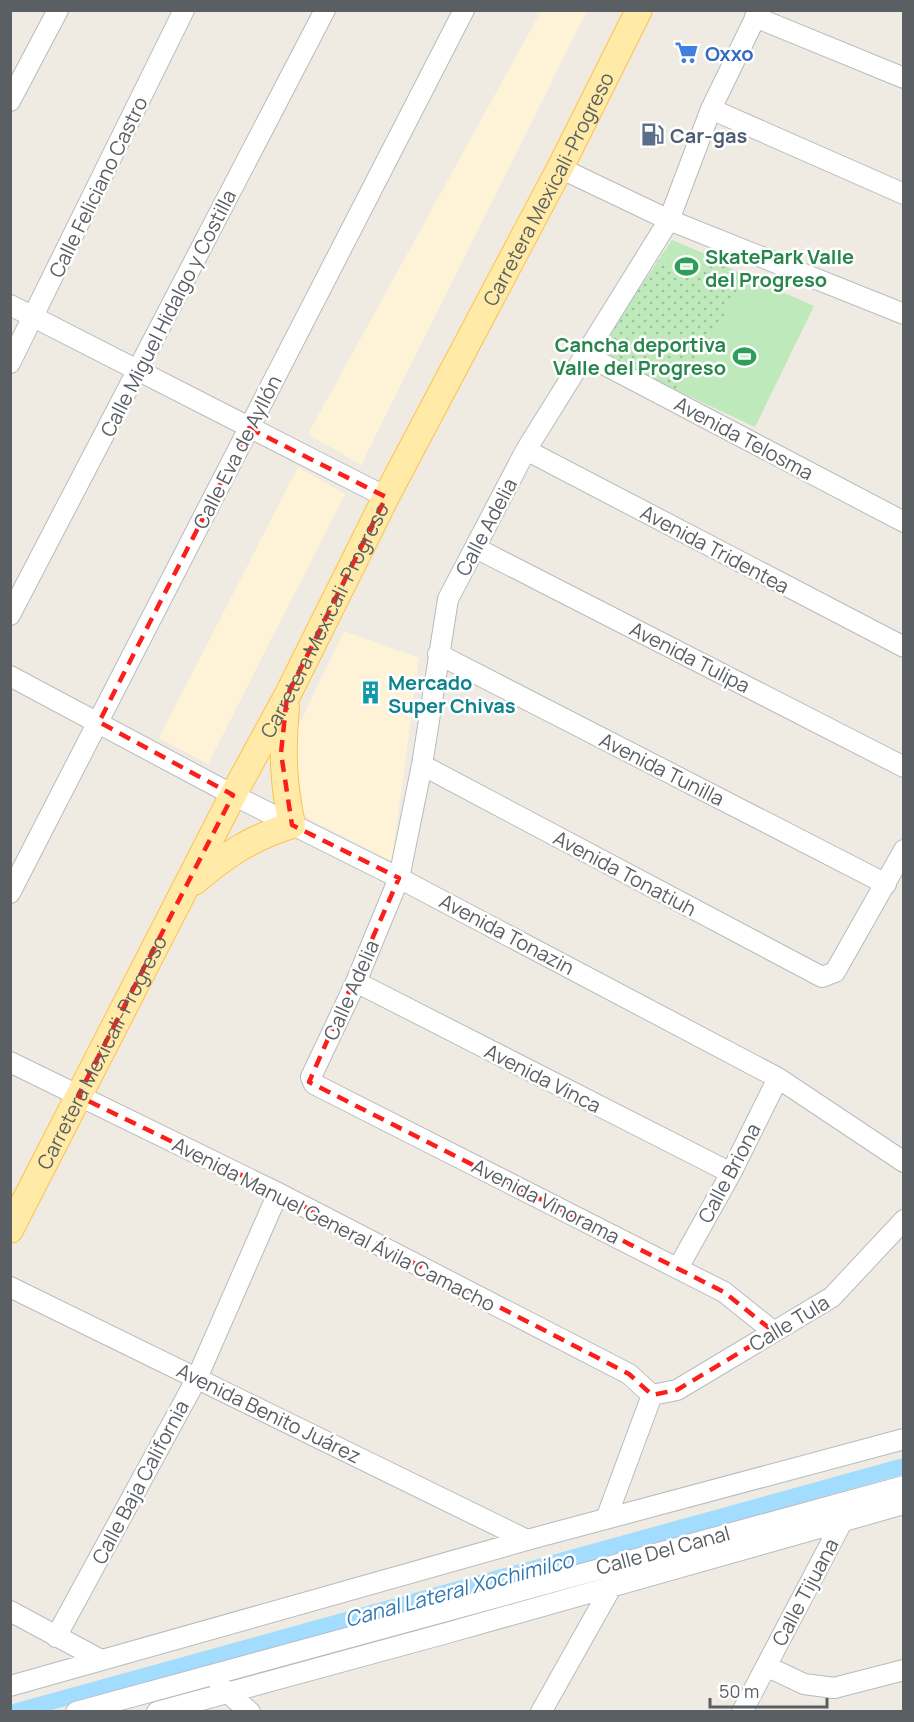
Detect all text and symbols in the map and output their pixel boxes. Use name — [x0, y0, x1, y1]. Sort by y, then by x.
supermarket icon: Oxxo — [674, 40, 700, 66]
place label: Oxxo — [705, 40, 754, 67]
street label: Carretera Mexicali-Progreso — [476, 67, 619, 310]
street label: Calle Feliciano Castro — [42, 92, 154, 282]
fuel station icon: Car-gas — [639, 122, 665, 148]
place label: Car-gas — [670, 122, 748, 149]
street label: Calle Miguel Hidalgo y Costilla — [94, 185, 242, 441]
place label: SkatePark Valle del Progreso — [705, 243, 854, 293]
sports icon: SkatePark Valle del Progreso — [674, 254, 700, 280]
place label: Cancha deportiva Valle del Progreso — [553, 331, 726, 381]
sports icon: Cancha deportiva Valle del Progreso — [731, 343, 757, 369]
street label: Calle Eva de Ayllón — [187, 370, 287, 534]
street label: Avenida Telosma — [670, 390, 818, 486]
street label: Calle Adelia — [449, 473, 523, 581]
street label: Carretera Mexicali-Progreso — [253, 498, 395, 742]
street label: Avenida Tridentea — [636, 498, 794, 600]
street label: Avenida Tulipa — [625, 615, 755, 699]
place label: Mercado Super Chivas — [388, 669, 516, 719]
building icon: Mercado Super Chivas — [357, 680, 383, 706]
street label: Avenida Tunilla — [595, 726, 729, 812]
street label: Avenida Tonatiuh — [549, 824, 701, 922]
street label: Avenida Tonazin — [435, 887, 579, 981]
street label: Carretera Mexicali-Progreso — [30, 930, 173, 1174]
street label: Calle Adelia — [317, 936, 385, 1044]
street label: Avenida Vinca — [480, 1037, 606, 1119]
street label: Calle Briona — [691, 1118, 767, 1228]
street label: Avenida Manuel General Ávila Camacho — [168, 1131, 500, 1318]
street label: Avenida Vinorama — [467, 1152, 625, 1250]
street label: Calle Tula — [744, 1288, 834, 1358]
street label: Avenida Benito Juárez — [172, 1357, 366, 1469]
street label: Calle Baja California — [85, 1395, 195, 1569]
street label: Calle Del Canal — [593, 1519, 733, 1581]
street label: Calle Tijuana — [765, 1534, 845, 1650]
water label: Canal Lateral Xochimilco — [342, 1545, 578, 1633]
scale bar — [710, 1671, 827, 1709]
text: 50 m — [719, 1679, 759, 1703]

